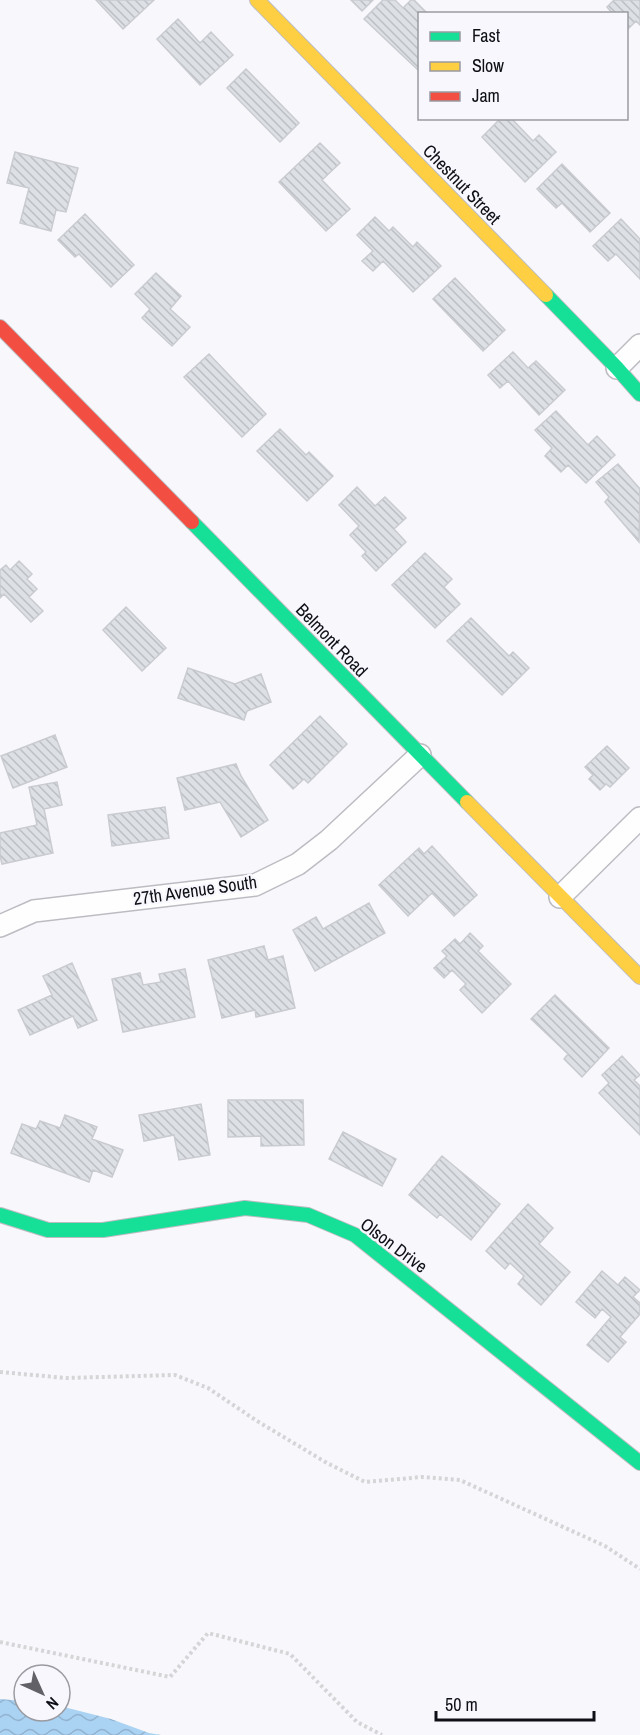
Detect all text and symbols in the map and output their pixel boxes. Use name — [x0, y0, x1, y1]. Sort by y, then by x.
legend — [418, 12, 628, 120]
text: Fast — [472, 23, 500, 48]
text: Slow — [472, 53, 504, 78]
text: Jam — [472, 83, 500, 108]
street label: Chestnut Street — [417, 138, 507, 230]
street label: Belmont Road — [291, 598, 373, 682]
street label: 27th Avenue South — [132, 869, 258, 911]
street label: Olson Drive — [355, 1212, 433, 1278]
north arrow — [12, 1663, 72, 1723]
scale bar — [436, 1684, 594, 1722]
text: N — [41, 1692, 64, 1715]
text: 50 m — [445, 1692, 478, 1717]

